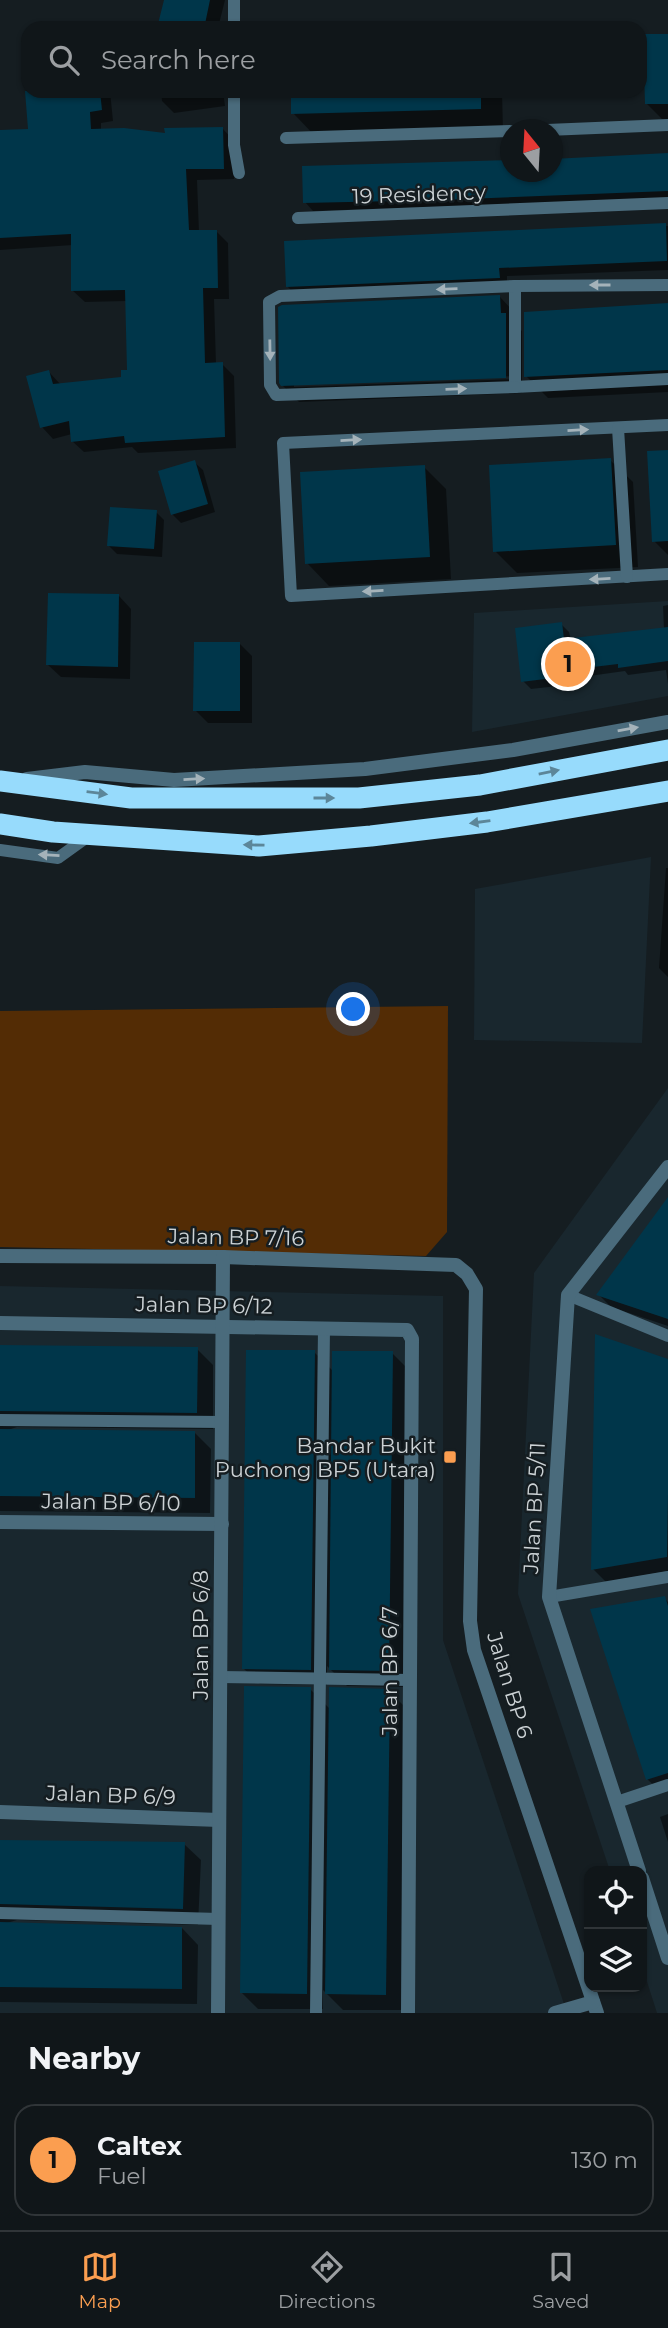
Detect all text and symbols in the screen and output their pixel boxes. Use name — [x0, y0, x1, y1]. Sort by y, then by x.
search box — [21, 21, 647, 98]
icon: search — [45, 41, 83, 79]
text: Search here — [101, 44, 256, 76]
north arrow — [500, 119, 563, 182]
street label: 19 Residency — [352, 179, 487, 209]
one-way arrow — [589, 279, 611, 291]
one-way arrow — [435, 283, 457, 294]
one-way arrow — [264, 339, 275, 361]
one-way arrow — [445, 383, 467, 394]
one-way arrow — [568, 424, 590, 435]
one-way arrow — [340, 434, 362, 445]
one-way arrow — [589, 573, 611, 584]
one-way arrow — [361, 586, 383, 597]
pin: 1 — [545, 638, 591, 690]
one-way arrow — [618, 724, 640, 735]
one-way arrow — [539, 766, 561, 777]
one-way arrow — [184, 773, 206, 784]
one-way arrow — [86, 788, 108, 799]
one-way arrow — [313, 792, 335, 804]
one-way arrow — [469, 817, 491, 828]
one-way arrow — [243, 839, 265, 851]
one-way arrow — [37, 850, 59, 861]
your location — [336, 992, 370, 1026]
street label: Jalan BP 7/16 — [167, 1223, 305, 1251]
street label: Jalan BP 6/12 — [134, 1291, 273, 1319]
place label: Bandar Bukit Puchong BP5 (Utara) — [215, 1433, 436, 1482]
street label: Jalan BP 5/11 — [518, 1442, 550, 1575]
marker: Bandar Bukit Puchong BP5 (Utara) — [442, 1449, 458, 1465]
street label: Jalan BP 6/10 — [40, 1488, 181, 1516]
street label: Jalan BP 6/8 — [188, 1570, 213, 1701]
street label: Jalan BP 6/7 — [377, 1606, 402, 1737]
street label: Jalan BP 6 — [482, 1628, 538, 1741]
street label: Jalan BP 6/9 — [45, 1780, 176, 1810]
map controls — [584, 1866, 647, 1992]
button: locate — [584, 1866, 647, 1929]
button: layers — [584, 1929, 647, 1992]
text: Nearby — [28, 2040, 140, 2077]
text: Caltex — [97, 2130, 182, 2162]
text: 1 — [48, 2146, 58, 2174]
text: 130 m — [571, 2146, 638, 2174]
text: Fuel — [97, 2162, 147, 2190]
tab: Map — [79, 2248, 121, 2313]
tab: Directions — [278, 2248, 375, 2313]
tab: Saved — [532, 2248, 589, 2313]

